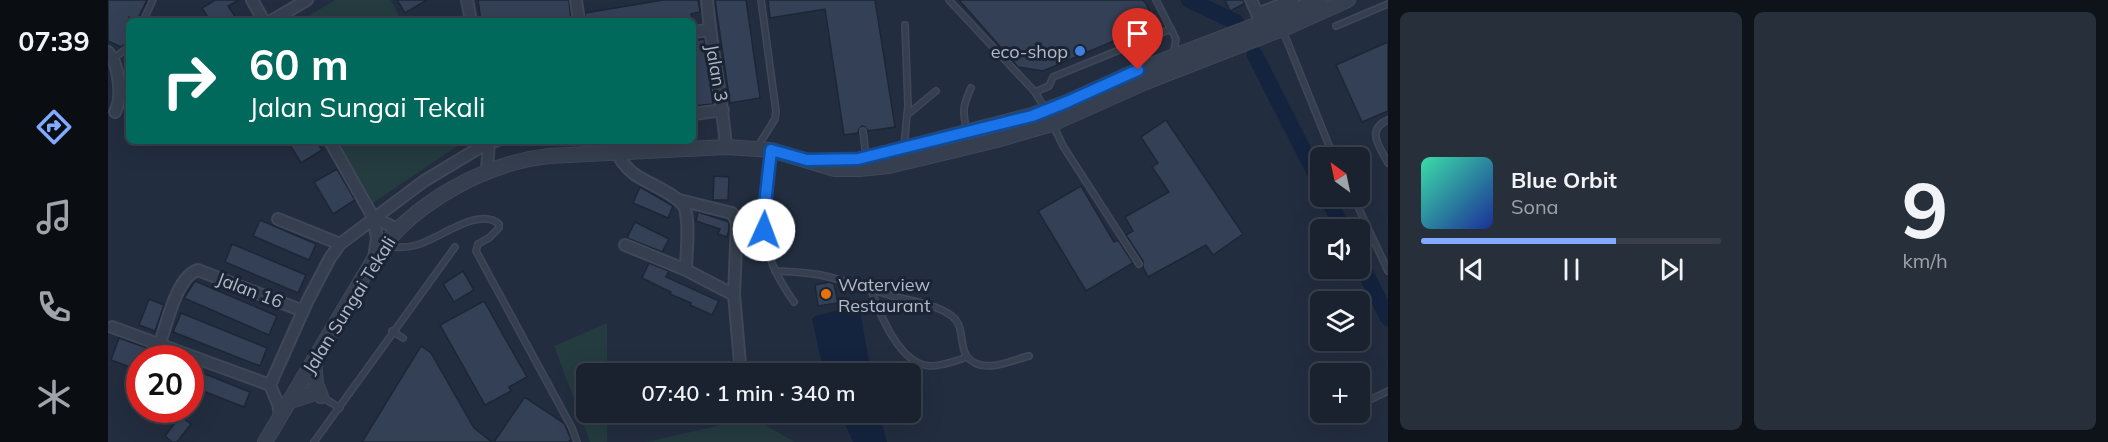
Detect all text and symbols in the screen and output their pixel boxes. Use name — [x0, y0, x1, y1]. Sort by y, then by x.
pin — [1112, 8, 1163, 70]
icon: arrive — [1121, 17, 1154, 50]
text: 07:39 — [18, 24, 90, 58]
text: 60 m — [249, 38, 349, 91]
place label: eco-shop — [991, 40, 1068, 63]
icon: right — [150, 42, 228, 120]
street label: Jalan 3 — [701, 43, 733, 103]
marker: eco-shop — [1073, 44, 1087, 58]
text: Jalan Sungai Tekali — [249, 90, 486, 124]
icon: directions — [33, 106, 75, 148]
north arrow — [1310, 147, 1370, 207]
map controls — [1310, 147, 1370, 423]
text: 9 — [1902, 160, 1948, 258]
text: Blue Orbit — [1511, 166, 1617, 194]
text: Sona — [1511, 194, 1559, 219]
icon: music — [33, 196, 75, 238]
position arrow — [732, 198, 796, 262]
button: sound — [1310, 219, 1370, 279]
street label: Jalan Sungai Tekali — [297, 232, 401, 378]
text: km/h — [1902, 248, 1948, 273]
icon: previous — [1455, 253, 1488, 286]
icon: pause — [1555, 253, 1588, 286]
icon: next — [1655, 253, 1688, 286]
street label: Jalan 16 — [214, 267, 286, 313]
place label: Waterview Restaurant — [838, 273, 930, 317]
icon: phone — [33, 286, 75, 328]
marker: Waterview Restaurant — [819, 287, 833, 301]
button: layers — [1310, 291, 1370, 351]
speed limit sign: 20 — [126, 345, 204, 423]
button: + — [1310, 363, 1370, 423]
icon: climate — [33, 376, 75, 418]
text: 07:40 · 1 min · 340 m — [641, 379, 856, 407]

